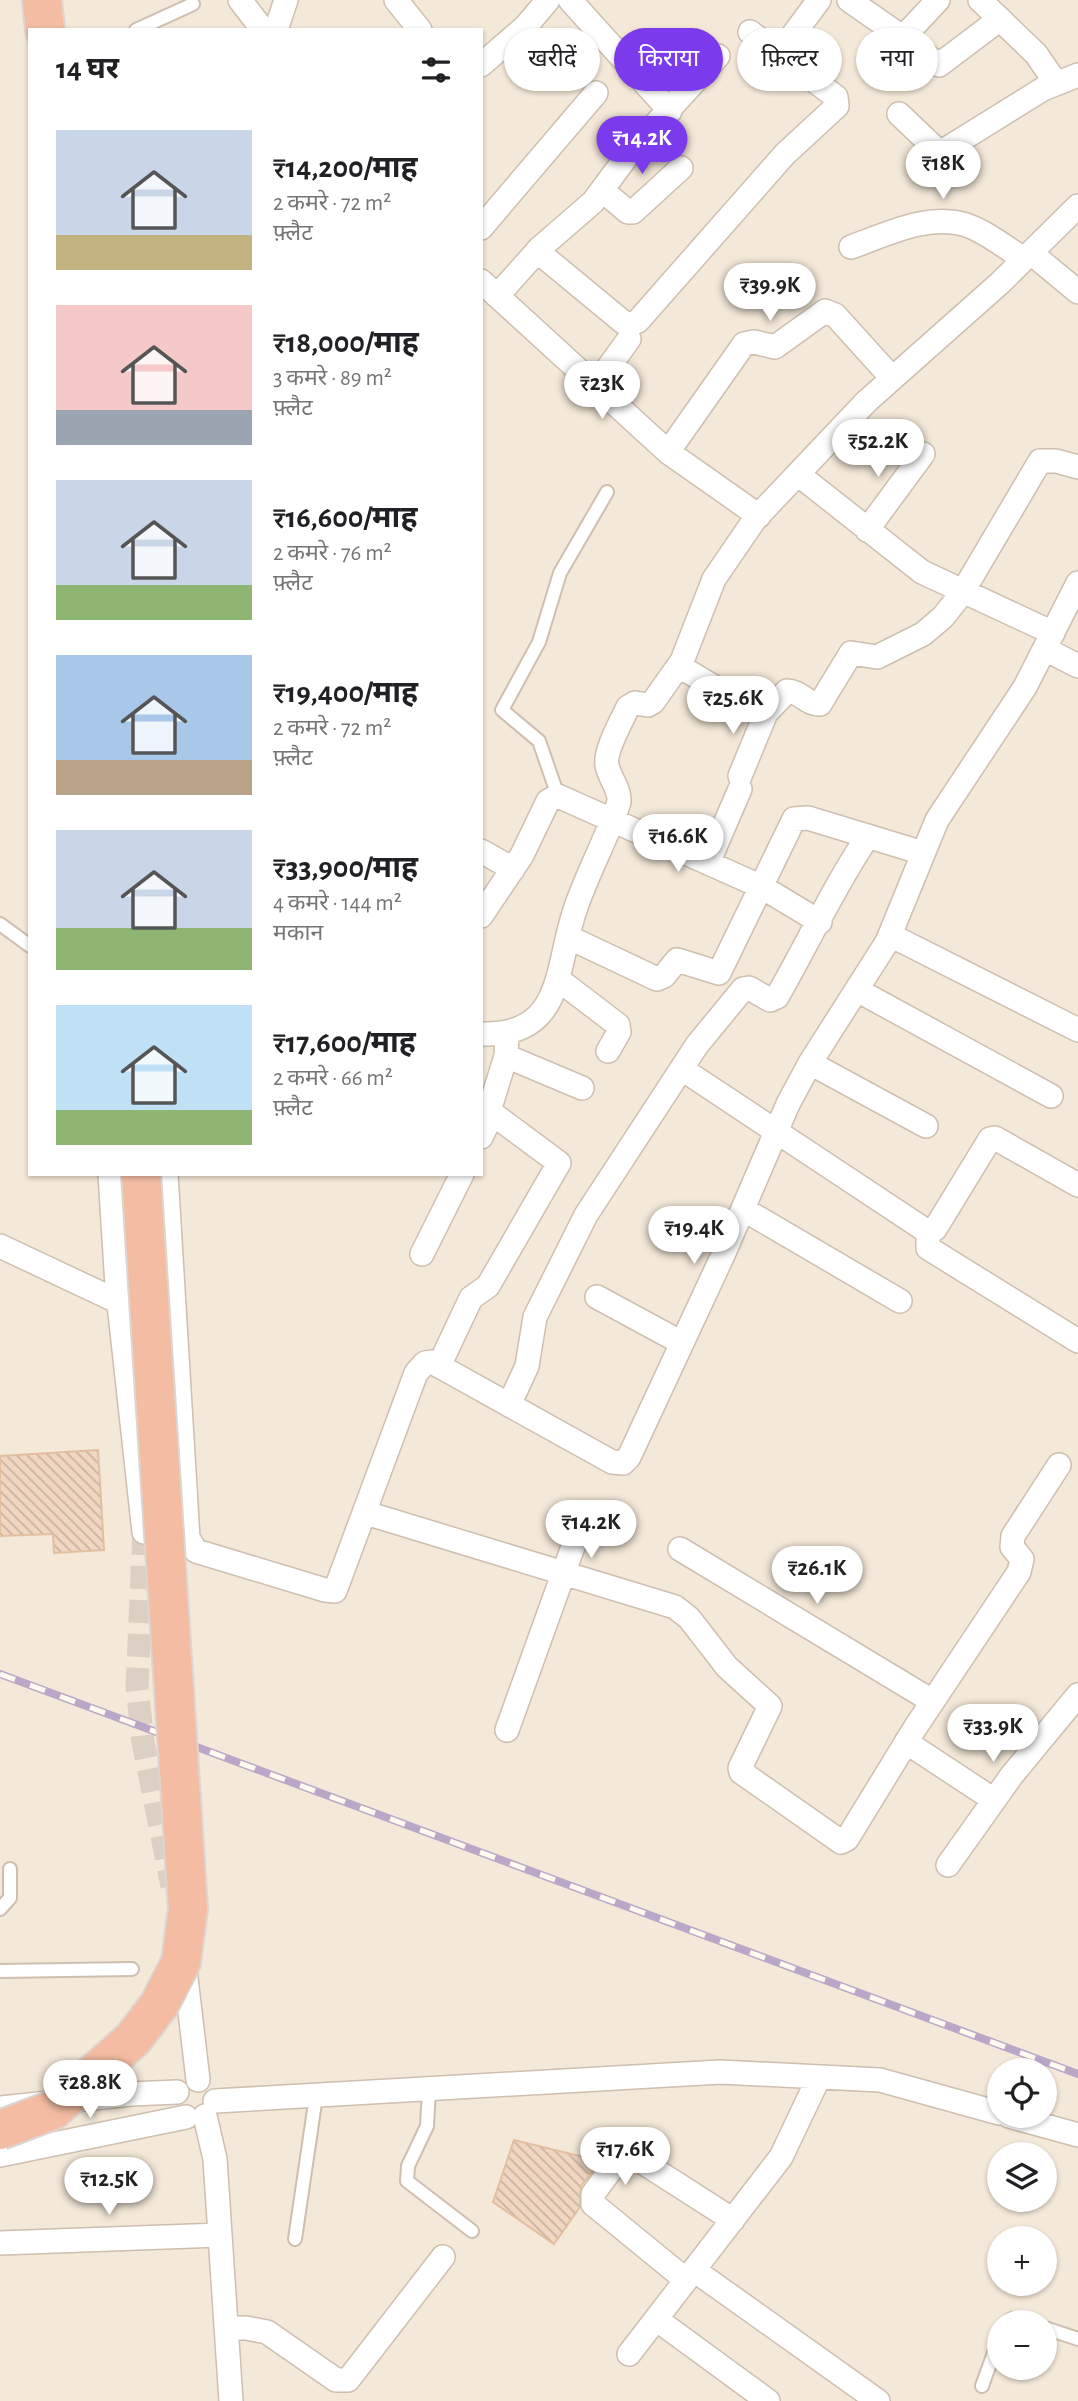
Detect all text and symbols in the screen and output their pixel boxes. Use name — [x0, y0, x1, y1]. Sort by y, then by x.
chip: खरीदें — [504, 28, 600, 91]
chip: किराया — [614, 28, 723, 91]
chip: फ़िल्टर — [737, 28, 842, 91]
chip: नया — [856, 28, 938, 91]
icon: filters — [417, 51, 455, 89]
text: 14 घर — [56, 54, 119, 84]
pin: ₹14.2K — [585, 116, 699, 176]
text: ₹14.2K — [612, 127, 672, 150]
pin: ₹18K — [902, 142, 984, 201]
text: ₹18K — [922, 152, 964, 175]
text: ₹14,200/माह — [273, 153, 418, 183]
icon: home — [112, 158, 196, 242]
text: 2 कमरे · 72 m² — [273, 192, 391, 215]
text: फ़्लैट — [273, 222, 313, 245]
pin: ₹39.9K — [713, 264, 827, 323]
text: ₹39.9K — [740, 274, 800, 297]
text: ₹18,000/माह — [273, 328, 419, 358]
icon: home — [112, 333, 196, 417]
pin: ₹23K — [561, 362, 643, 421]
text: 3 कमरे · 89 m² — [273, 367, 392, 390]
text: ₹23K — [580, 372, 624, 395]
text: फ़्लैट — [273, 397, 313, 420]
pin: ₹52.2K — [821, 420, 935, 479]
text: ₹52.2K — [848, 430, 908, 453]
text: ₹16,600/माह — [273, 503, 417, 533]
icon: home — [112, 508, 196, 592]
text: 2 कमरे · 76 m² — [273, 542, 392, 565]
text: फ़्लैट — [273, 572, 313, 595]
pin: ₹25.6K — [676, 676, 790, 736]
text: ₹19,400/माह — [273, 678, 418, 708]
icon: home — [112, 683, 196, 767]
text: ₹25.6K — [703, 687, 763, 710]
text: 2 कमरे · 72 m² — [273, 717, 391, 740]
text: फ़्लैट — [273, 747, 313, 770]
pin: ₹16.6K — [621, 814, 735, 874]
text: ₹16.6K — [649, 825, 707, 848]
text: ₹33,900/माह — [273, 853, 418, 883]
icon: home — [112, 858, 196, 942]
text: 4 कमरे · 144 m² — [273, 892, 402, 915]
text: मकान — [273, 922, 323, 945]
text: ₹17,600/माह — [273, 1028, 416, 1058]
icon: home — [112, 1033, 196, 1117]
text: 2 कमरे · 66 m² — [273, 1067, 393, 1090]
text: फ़्लैट — [273, 1097, 313, 1120]
pin: ₹19.4K — [637, 1206, 751, 1266]
text: ₹19.4K — [664, 1217, 724, 1240]
pin: ₹14.2K — [534, 1500, 648, 1560]
text: ₹14.2K — [561, 1511, 621, 1534]
pin: ₹26.1K — [760, 1546, 874, 1606]
text: ₹26.1K — [788, 1557, 846, 1580]
pin: ₹33.9K — [936, 1704, 1050, 1764]
text: ₹33.9K — [963, 1715, 1023, 1738]
map controls — [987, 2058, 1057, 2380]
button: locate — [987, 2058, 1057, 2128]
pin: ₹28.8K — [33, 2060, 147, 2120]
text: ₹28.8K — [59, 2071, 121, 2094]
pin: ₹17.6K — [568, 2128, 682, 2187]
text: ₹17.6K — [596, 2138, 654, 2161]
button: layers — [987, 2142, 1057, 2212]
pin: ₹12.5K — [52, 2158, 166, 2217]
text: ₹12.5K — [80, 2168, 138, 2191]
button: + — [987, 2226, 1057, 2296]
button: − — [987, 2310, 1057, 2380]

